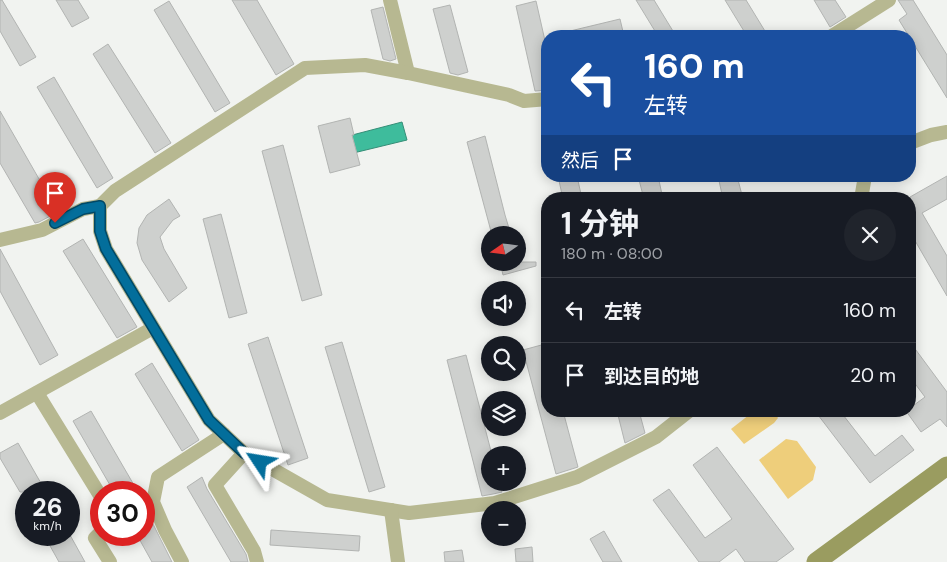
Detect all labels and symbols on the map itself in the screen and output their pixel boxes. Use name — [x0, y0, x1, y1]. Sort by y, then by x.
pin — [34, 172, 76, 223]
north arrow — [481, 226, 526, 271]
position arrow — [233, 435, 285, 487]
speed limit sign: 30 — [90, 481, 155, 546]

